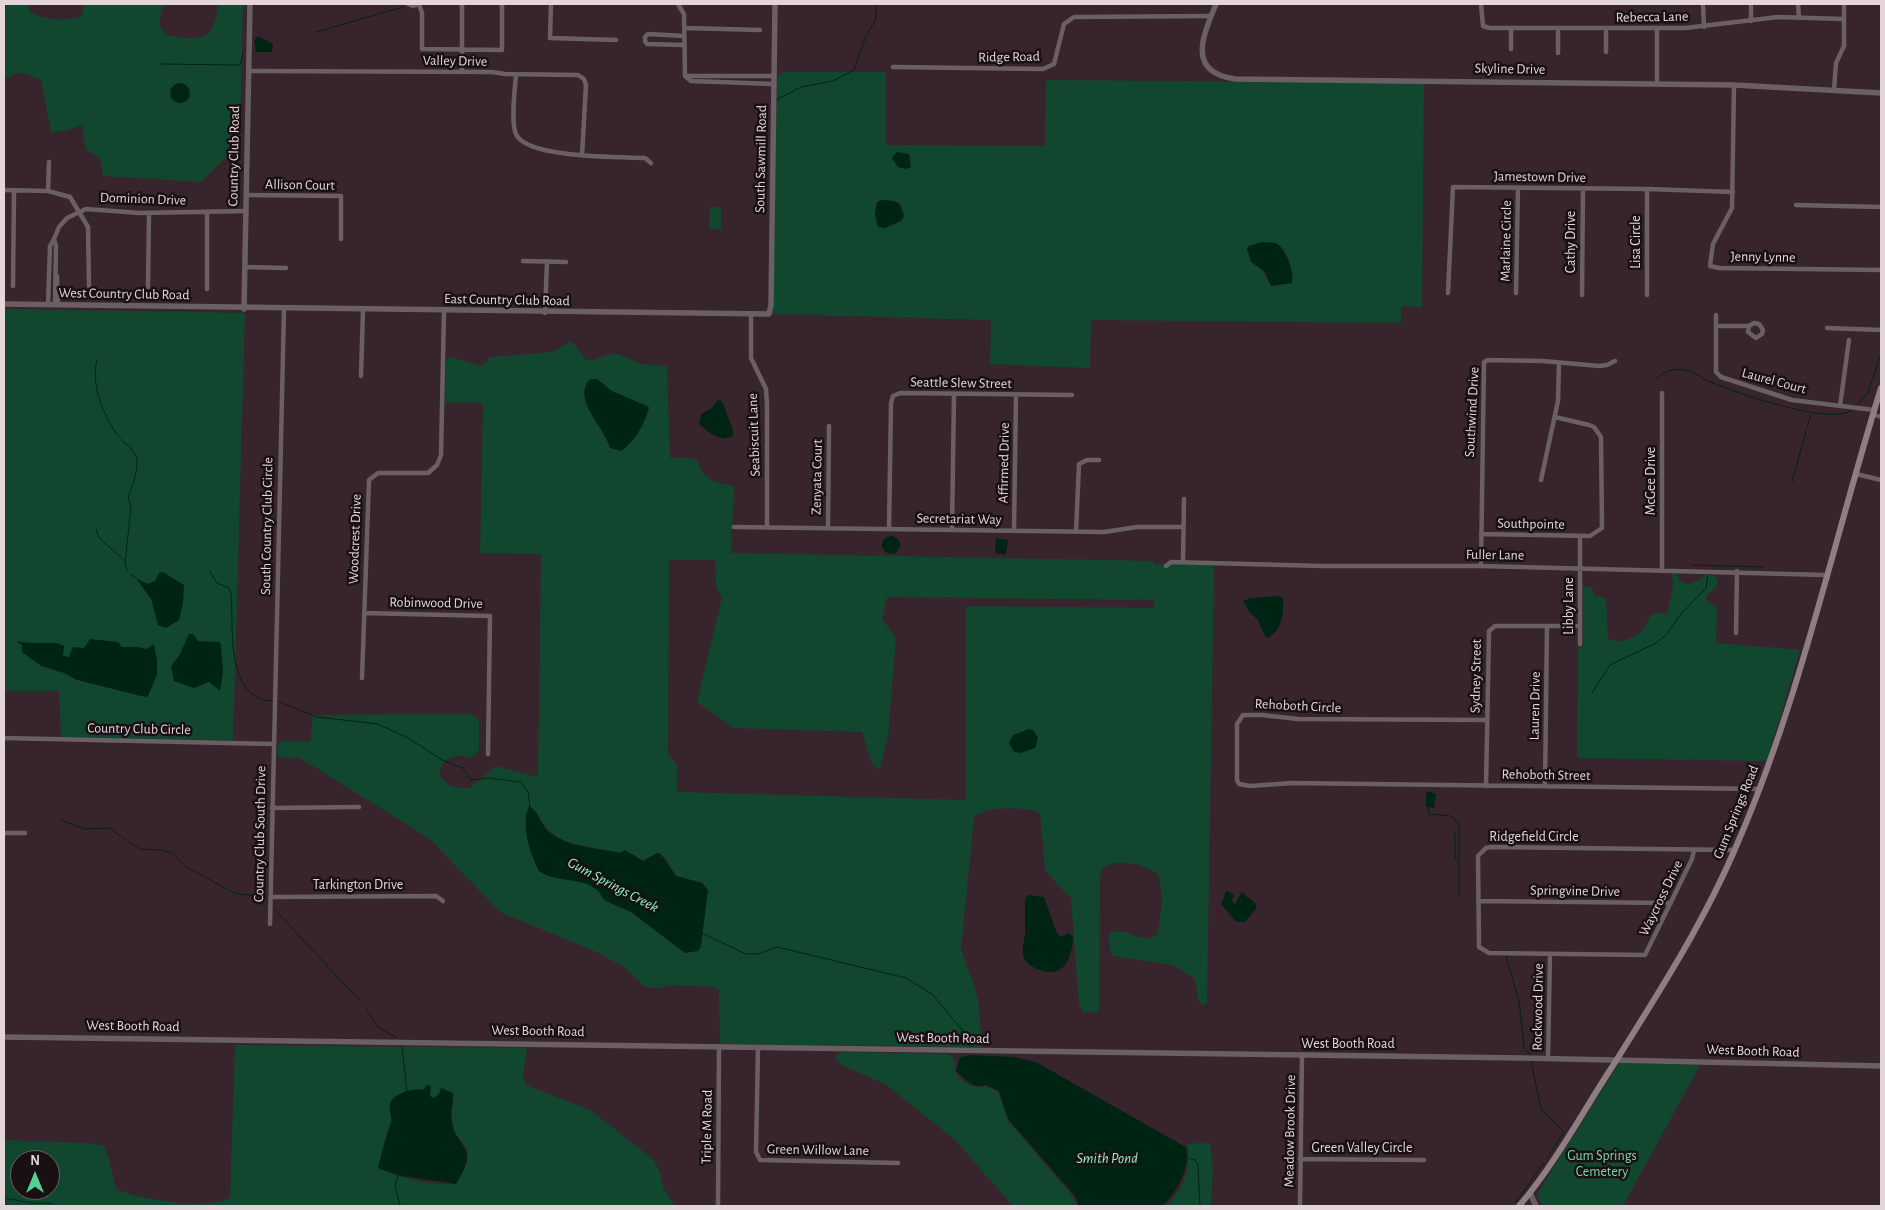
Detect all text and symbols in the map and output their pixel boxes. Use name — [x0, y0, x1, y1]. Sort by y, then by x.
street label: Rebecca Lane — [1616, 8, 1688, 26]
street label: Ridge Road — [978, 48, 1040, 66]
street label: Valley Drive — [423, 52, 487, 70]
street label: Skyline Drive — [1474, 60, 1546, 78]
street label: Country Club Road — [225, 105, 243, 207]
street label: South Sawmill Road — [752, 105, 770, 213]
street label: Jamestown Drive — [1494, 168, 1586, 186]
street label: Allison Court — [265, 176, 335, 194]
street label: Dominion Drive — [100, 189, 186, 209]
street label: Marlaine Circle — [1497, 200, 1515, 282]
street label: Cathy Drive — [1563, 211, 1579, 273]
street label: Lisa Circle — [1628, 215, 1644, 269]
street label: Jenny Lynne — [1730, 248, 1796, 266]
street label: West Country Club Road — [58, 284, 190, 304]
street label: East Country Club Road — [444, 291, 570, 309]
street label: Laurel Court — [1740, 364, 1808, 398]
street label: Southwind Drive — [1461, 366, 1483, 458]
street label: Seattle Slew Street — [910, 374, 1012, 392]
street label: Seabiscuit Lane — [744, 393, 764, 477]
street label: Affirmed Drive — [995, 422, 1013, 504]
street label: Zenyata Court — [808, 439, 826, 515]
street label: McGee Drive — [1643, 447, 1659, 515]
street label: South Country Club Circle — [257, 457, 277, 595]
street label: Woodcrest Drive — [345, 494, 365, 584]
street label: Secretariat Way — [916, 510, 1002, 528]
street label: Southpointe — [1497, 515, 1565, 533]
street label: Fuller Lane — [1466, 546, 1524, 564]
street label: Libby Lane — [1561, 577, 1577, 635]
street label: Robinwood Drive — [389, 594, 483, 612]
street label: Sydney Street — [1467, 639, 1485, 713]
street label: Lauren Drive — [1526, 671, 1544, 741]
street label: Rehoboth Circle — [1254, 695, 1342, 717]
street label: Country Club Circle — [87, 720, 191, 738]
street label: Gum Springs Road — [1710, 763, 1762, 861]
street label: Country Club South Drive — [250, 766, 270, 902]
street label: Rehoboth Street — [1501, 766, 1591, 784]
street label: Ridgefield Circle — [1489, 829, 1579, 845]
water label: Gum Springs Creek — [564, 853, 662, 917]
street label: Waycross Drive — [1635, 857, 1687, 939]
street label: Tarkington Drive — [313, 877, 403, 893]
street label: Springvine Drive — [1530, 882, 1620, 900]
street label: Rockwood Drive — [1529, 963, 1547, 1051]
street label: West Booth Road — [86, 1017, 180, 1035]
street label: West Booth Road — [491, 1022, 585, 1040]
street label: West Booth Road — [896, 1029, 990, 1047]
street label: West Booth Road — [1301, 1036, 1395, 1052]
street label: West Booth Road — [1706, 1041, 1800, 1061]
street label: Meadow Brook Drive — [1281, 1074, 1299, 1188]
street label: Triple M Road — [698, 1090, 716, 1164]
street label: Green Valley Circle — [1312, 1140, 1412, 1156]
street label: Green Willow Lane — [767, 1141, 869, 1159]
park label: Gum Springs Cemetery — [1567, 1148, 1637, 1180]
water label: Smith Pond — [1076, 1149, 1138, 1167]
north arrow — [10, 1150, 60, 1200]
text: N — [30, 1154, 40, 1168]

